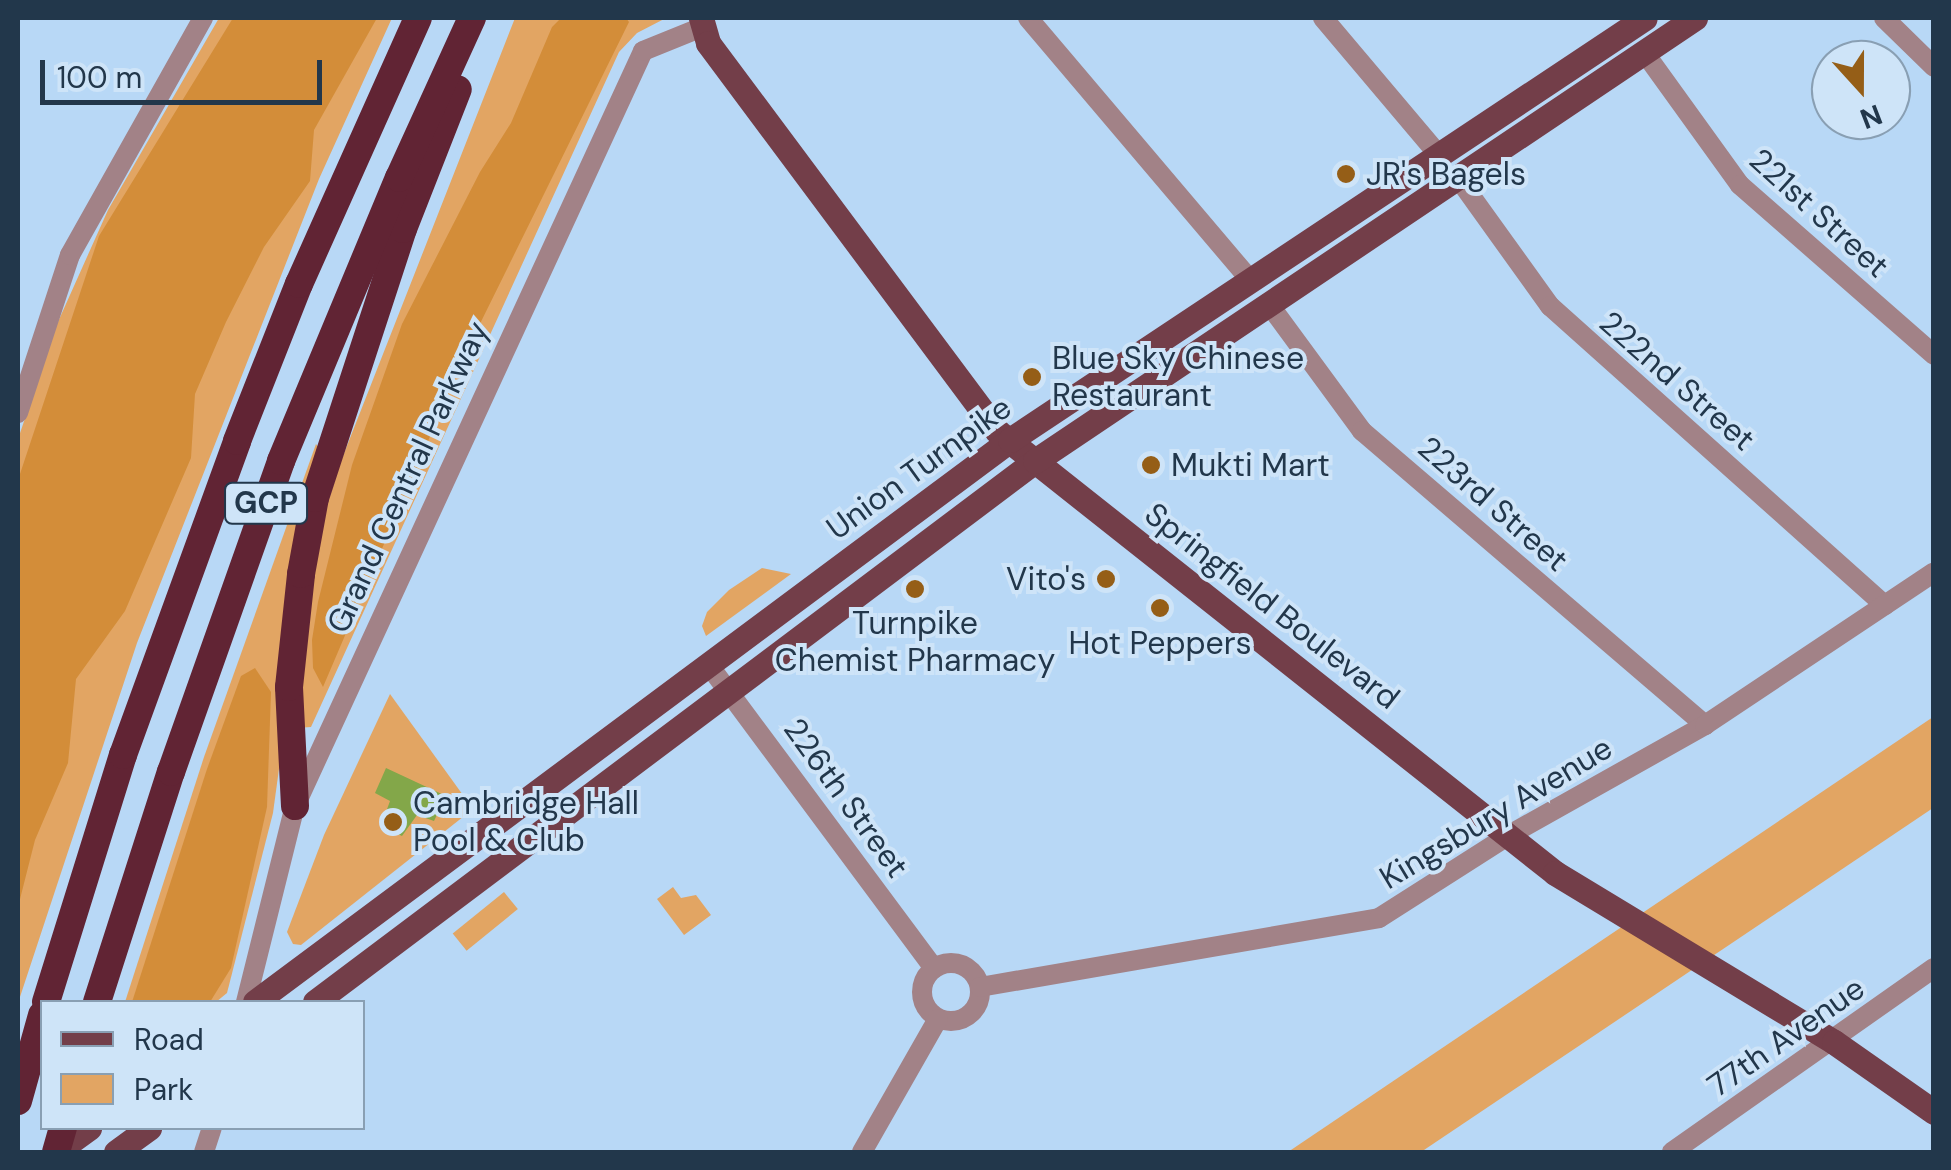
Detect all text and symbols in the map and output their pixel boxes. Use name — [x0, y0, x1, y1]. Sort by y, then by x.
scale bar — [45, 40, 328, 102]
north arrow — [1811, 40, 1911, 140]
text: 100 m — [57, 58, 142, 97]
text: N — [1855, 96, 1887, 138]
street label: 221st Street — [1742, 141, 1896, 285]
place label: JR's Bagels — [1366, 155, 1526, 193]
marker: JR's Bagels — [1335, 163, 1357, 185]
street label: 222nd Street — [1592, 303, 1762, 459]
street label: Grand Central Parkway — [319, 315, 497, 639]
place label: Blue Sky Chinese Restaurant — [1052, 340, 1304, 415]
marker: Blue Sky Chinese Restaurant — [1021, 366, 1043, 388]
street label: Union Turnpike — [819, 388, 1019, 548]
street label: 223rd Street — [1410, 428, 1576, 580]
place label: Mukti Mart — [1171, 446, 1330, 484]
marker: Mukti Mart — [1140, 454, 1162, 476]
road number: GCP — [224, 478, 308, 528]
street label: Springfield Boulevard — [1137, 495, 1407, 717]
place label: Vito's — [1006, 560, 1086, 598]
marker: Vito's — [1095, 568, 1117, 590]
marker: Turnpike Chemist Pharmacy — [904, 578, 926, 600]
marker: Hot Peppers — [1149, 597, 1171, 619]
place label: Turnpike Chemist Pharmacy — [775, 605, 1055, 680]
place label: Hot Peppers — [1068, 624, 1252, 662]
street label: 226th Street — [775, 711, 917, 885]
street label: Kingsbury Avenue — [1373, 729, 1619, 897]
place label: Cambridge Hall Pool & Club — [413, 785, 639, 860]
marker: Cambridge Hall Pool & Club — [382, 811, 404, 833]
street label: 77th Avenue — [1700, 969, 1872, 1105]
legend — [40, 1000, 365, 1130]
text: Road — [134, 1020, 204, 1059]
text: Park — [134, 1070, 193, 1109]

